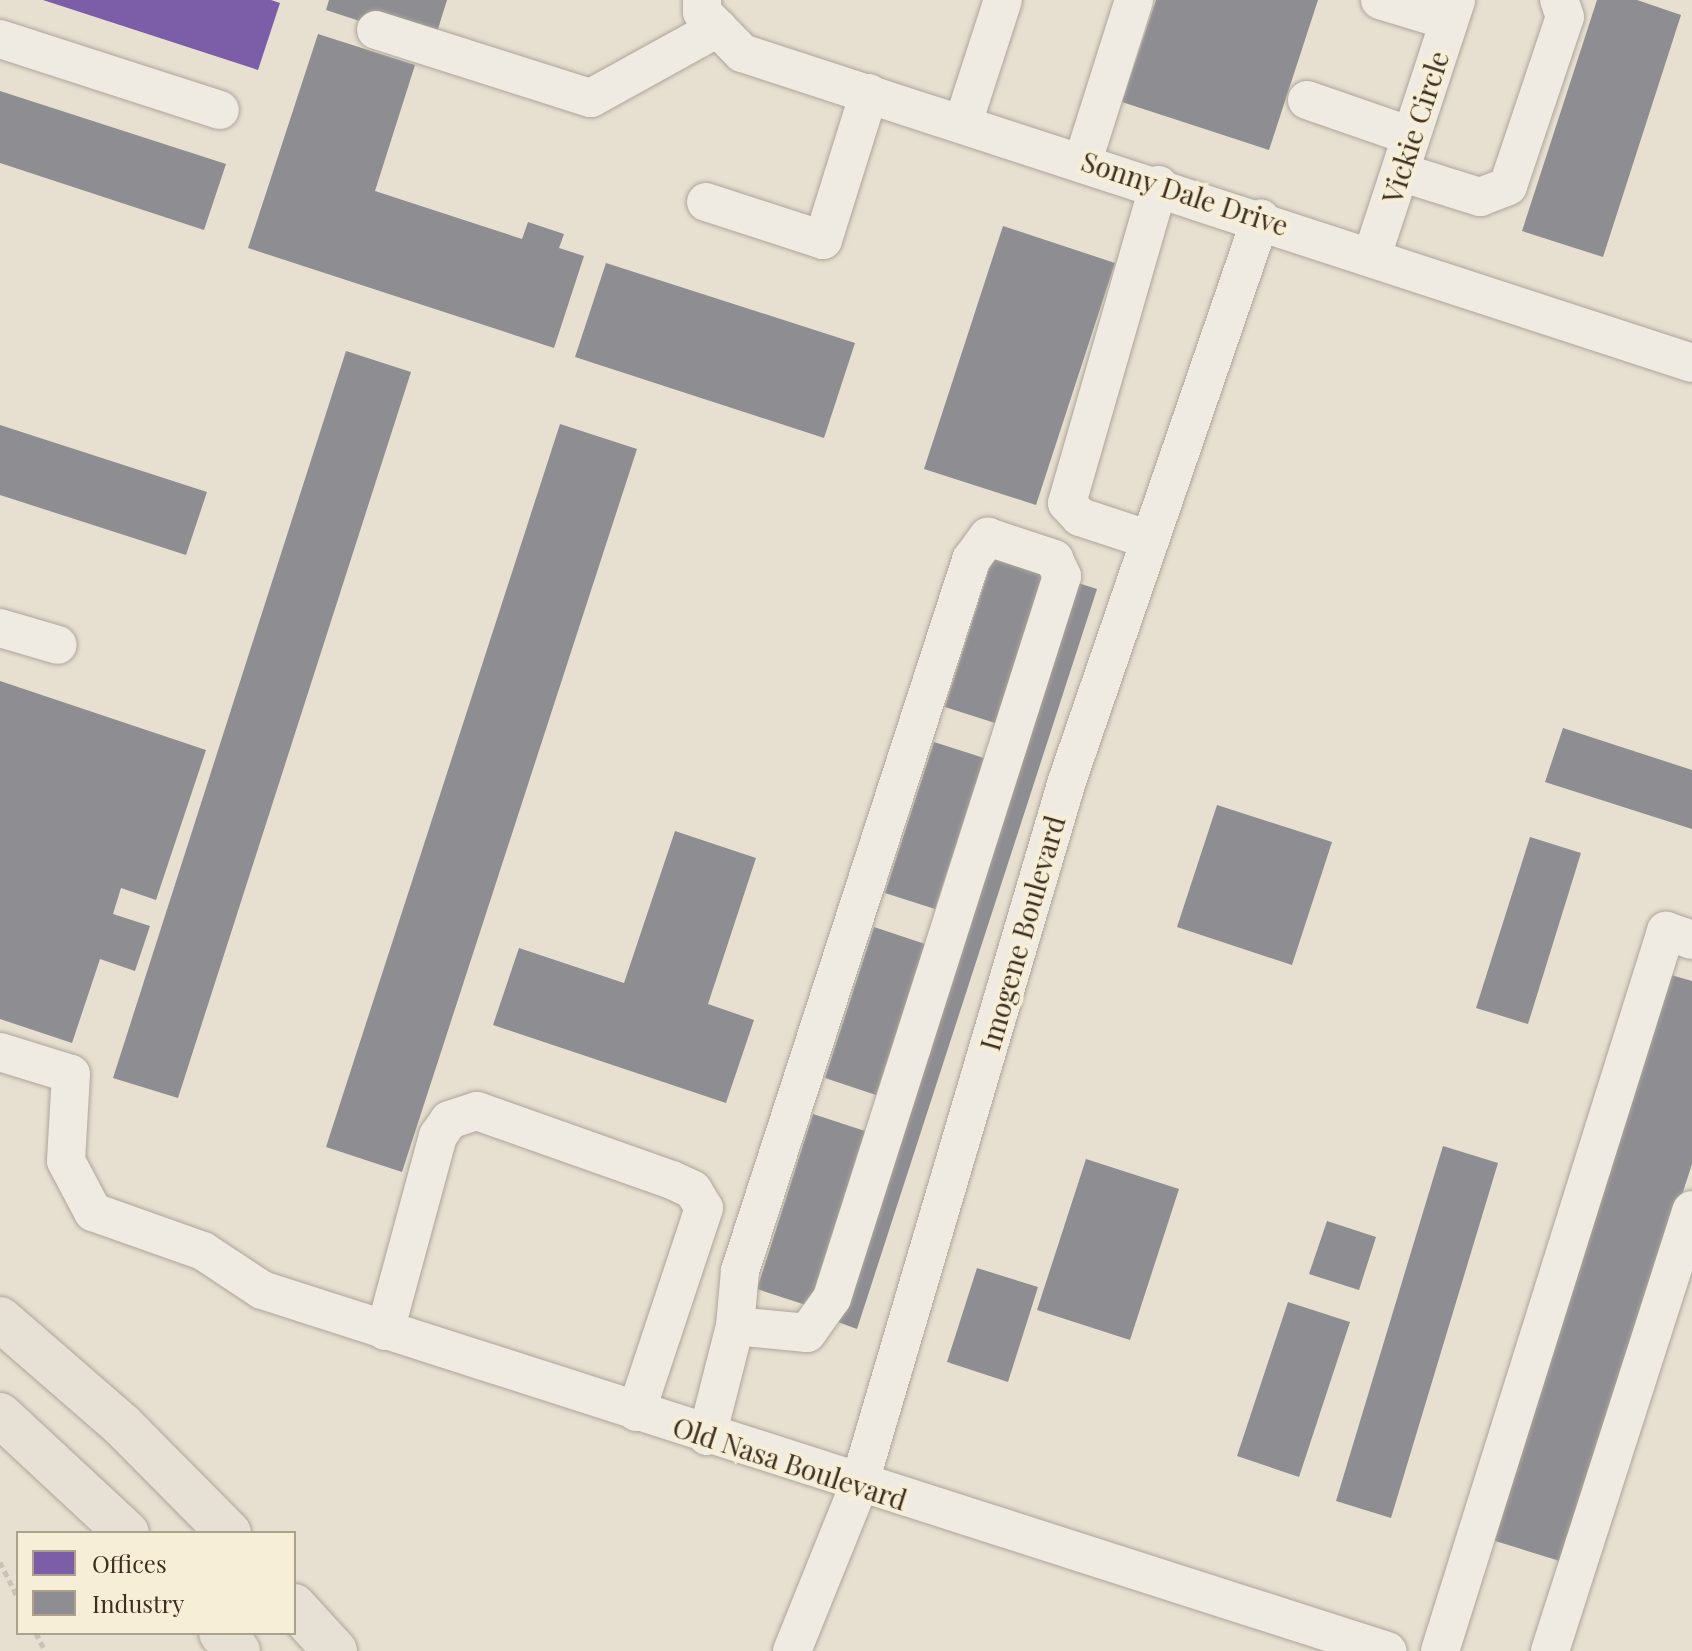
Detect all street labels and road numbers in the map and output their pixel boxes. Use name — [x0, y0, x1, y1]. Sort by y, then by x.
street label: Vickie Circle — [1375, 47, 1455, 207]
street label: Sonny Dale Drive — [1077, 144, 1293, 242]
street label: Imogene Boulevard — [972, 812, 1072, 1054]
street label: Old Nasa Boulevard — [669, 1409, 911, 1517]

